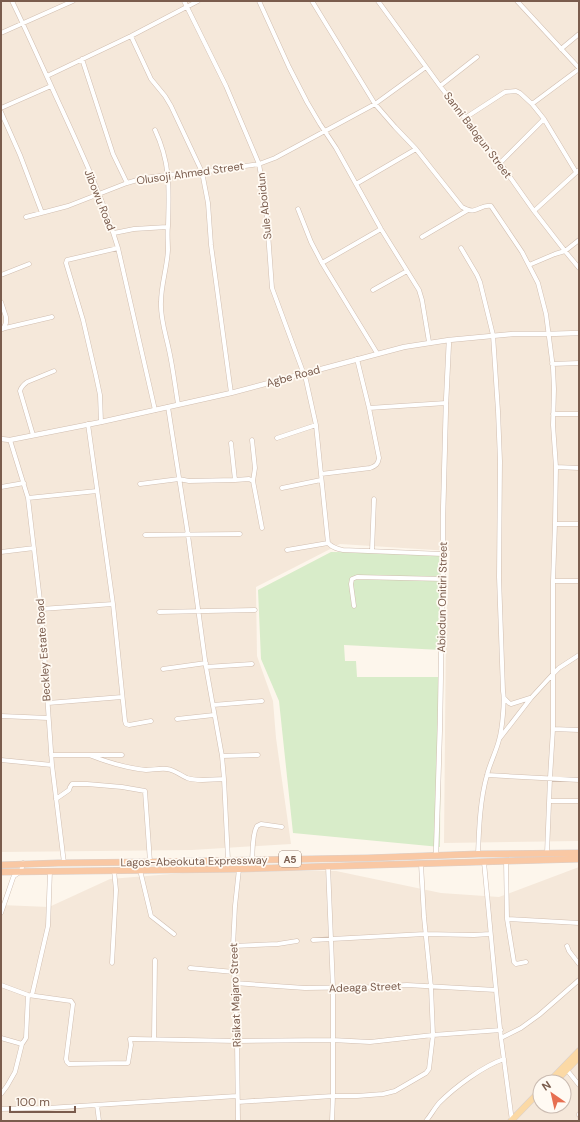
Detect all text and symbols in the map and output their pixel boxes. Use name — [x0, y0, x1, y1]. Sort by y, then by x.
street label: Sanni Balogun Street — [441, 89, 515, 181]
street label: Olusoji Ahmed Street — [135, 159, 245, 187]
street label: Jibowu Road — [81, 167, 119, 233]
street label: Sule Aboidun — [254, 172, 274, 240]
street label: Agbe Road — [265, 362, 322, 390]
street label: Abiodun Onitiri Street — [434, 541, 450, 653]
street label: Beckley Estate Road — [32, 598, 54, 702]
road number: A5 — [279, 851, 301, 867]
street label: Lagos-Abeokuta Expressway — [120, 853, 268, 869]
street label: Risikat Majaro Street — [226, 943, 244, 1047]
street label: Adeaga Street — [329, 979, 401, 995]
north arrow — [532, 1074, 572, 1114]
text: N — [539, 1078, 554, 1094]
scale bar — [10, 1088, 75, 1114]
text: 100 m — [16, 1094, 50, 1110]

